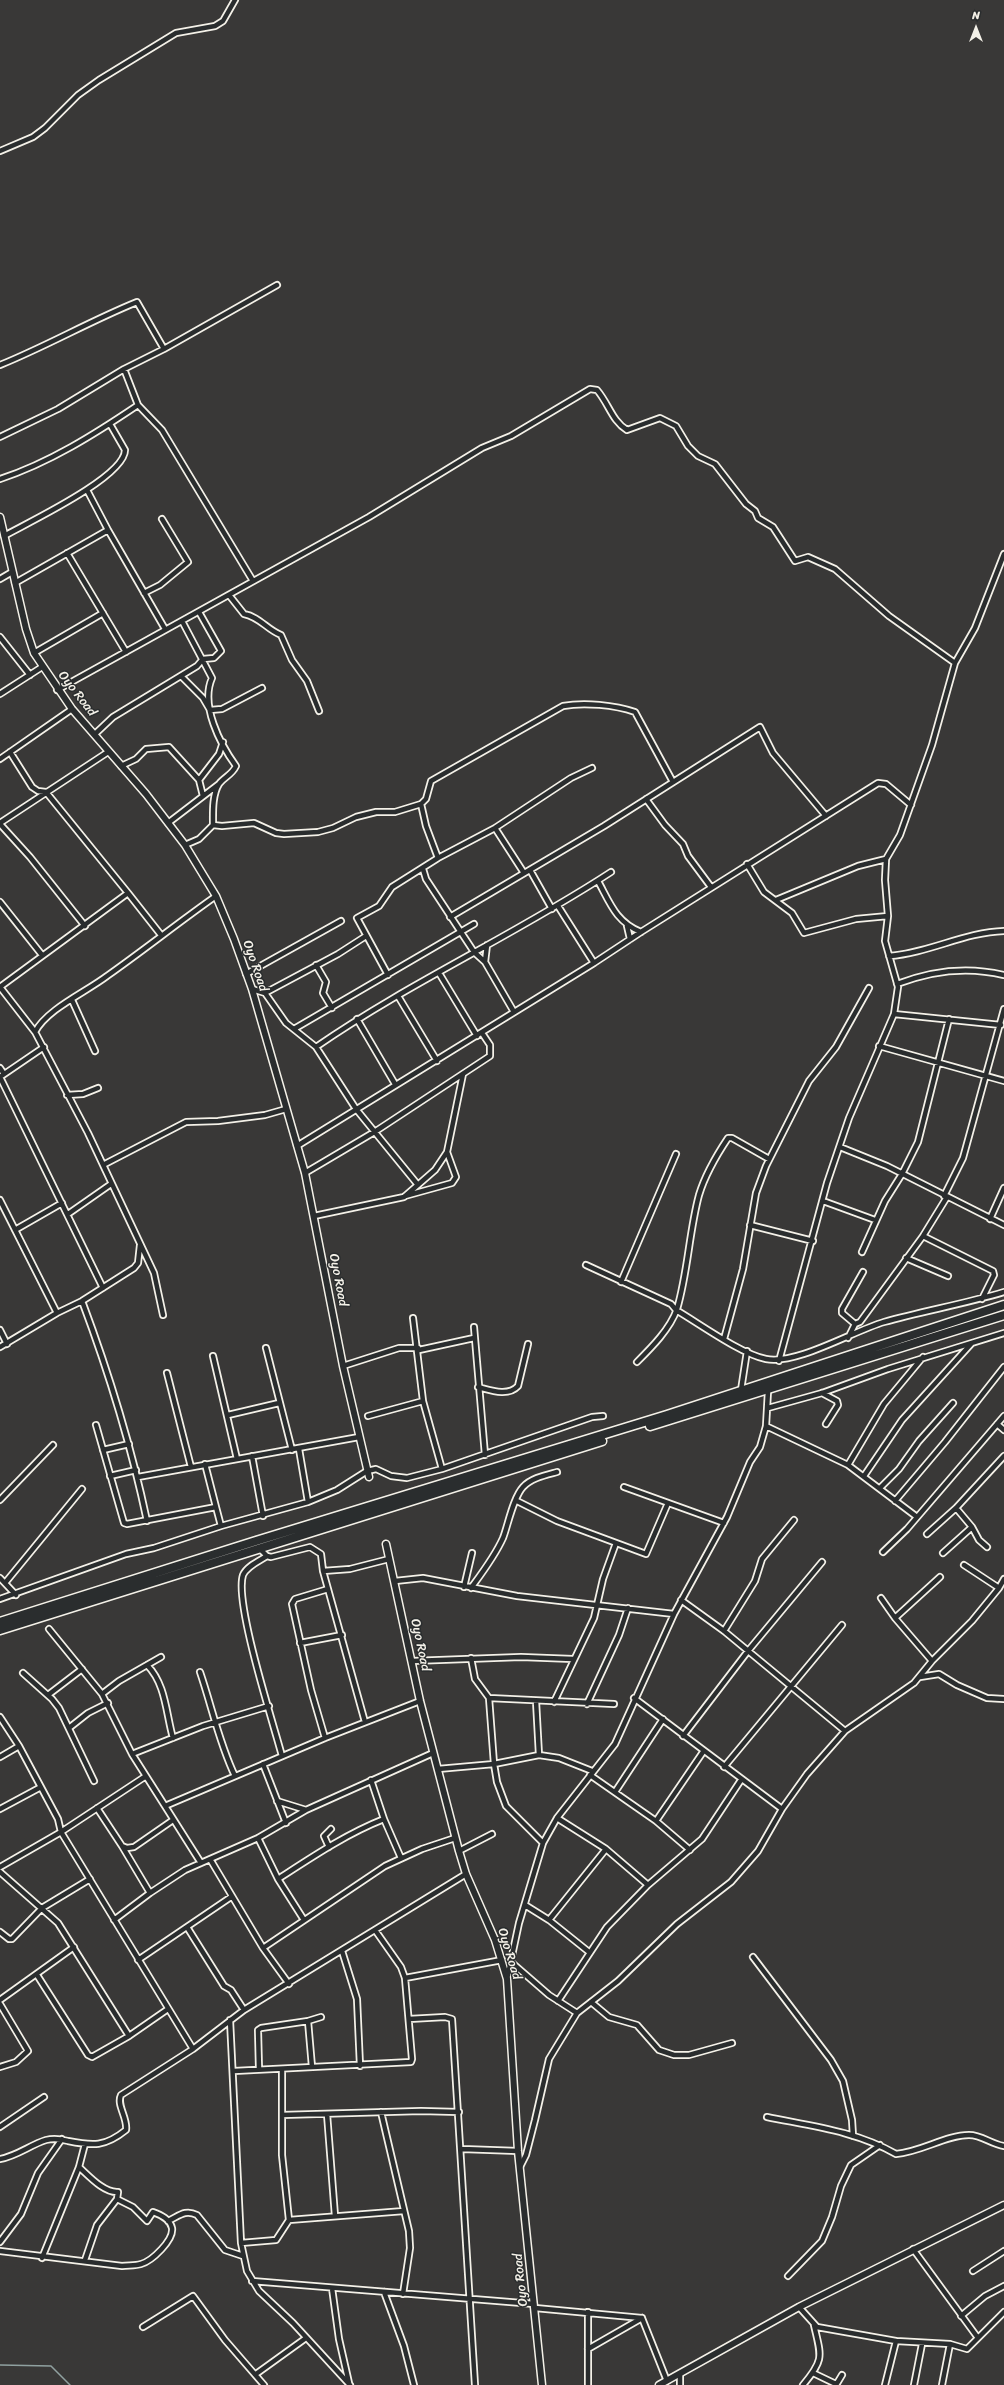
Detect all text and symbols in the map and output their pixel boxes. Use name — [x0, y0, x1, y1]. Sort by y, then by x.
text: N — [972, 6, 980, 25]
north arrow — [956, 8, 996, 48]
street label: Oyo Road — [55, 668, 99, 720]
street label: Oyo Road — [239, 938, 271, 994]
street label: Oyo Road — [325, 1252, 351, 1308]
street label: Oyo Road — [407, 1617, 433, 1673]
street label: Oyo Road — [494, 1926, 524, 1982]
street label: Oyo Road — [510, 2253, 532, 2307]

